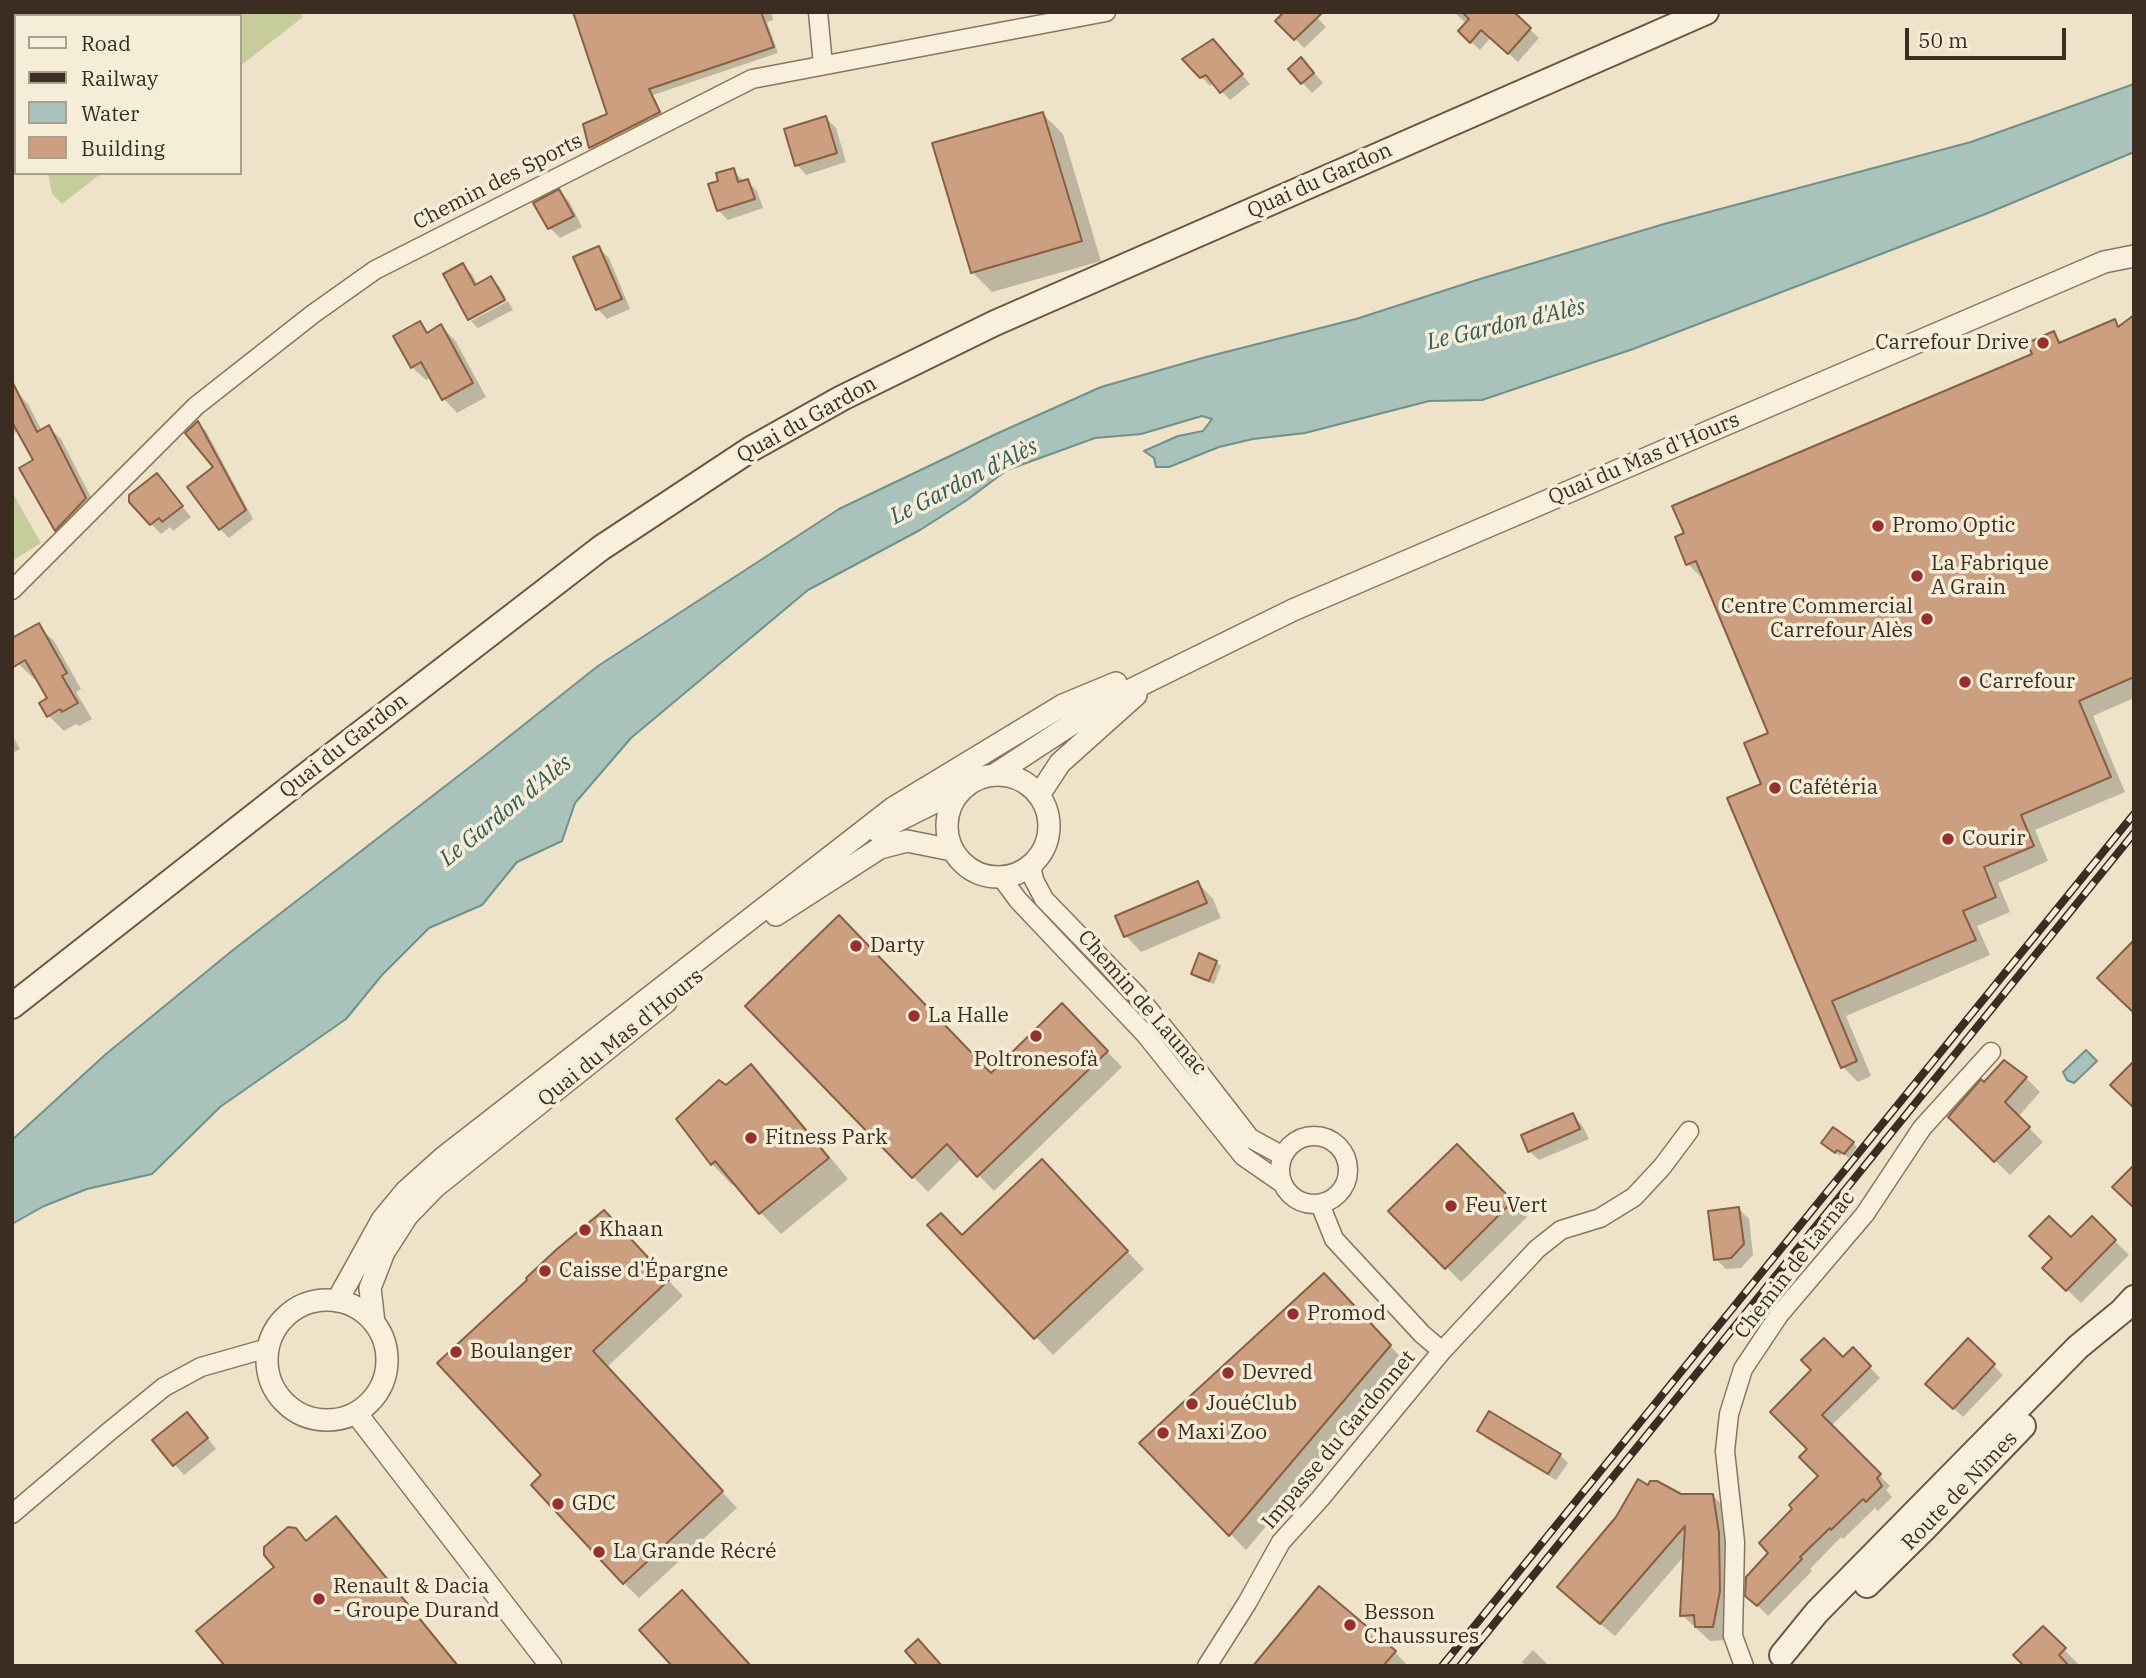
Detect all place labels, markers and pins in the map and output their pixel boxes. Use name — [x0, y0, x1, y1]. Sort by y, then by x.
place label: Carrefour Drive — [1875, 330, 2029, 356]
marker: Carrefour Drive — [2035, 335, 2051, 351]
place label: Promo Optic — [1892, 513, 2016, 539]
marker: Promo Optic — [1870, 518, 1886, 534]
place label: La Fabrique A Grain — [1931, 551, 2049, 601]
marker: La Fabrique A Grain — [1909, 568, 1925, 584]
place label: Centre Commercial Carrefour Alès — [1721, 594, 1913, 644]
marker: Centre Commercial Carrefour Alès — [1919, 611, 1935, 627]
place label: Carrefour — [1979, 669, 2075, 695]
marker: Carrefour — [1957, 674, 1973, 690]
place label: Cafétéria — [1789, 775, 1878, 801]
marker: Cafétéria — [1767, 780, 1783, 796]
place label: Courir — [1962, 826, 2025, 852]
marker: Courir — [1940, 831, 1956, 847]
place label: Darty — [870, 933, 924, 959]
marker: Darty — [848, 938, 864, 954]
place label: La Halle — [928, 1003, 1009, 1029]
marker: La Halle — [906, 1008, 922, 1024]
marker: Poltronesofà — [1028, 1028, 1044, 1044]
place label: Poltronesofà — [974, 1047, 1098, 1073]
place label: Fitness Park — [765, 1125, 887, 1151]
marker: Fitness Park — [743, 1130, 759, 1146]
place label: Feu Vert — [1465, 1193, 1547, 1219]
marker: Feu Vert — [1443, 1198, 1459, 1214]
place label: Khaan — [599, 1217, 663, 1243]
marker: Khaan — [577, 1222, 593, 1238]
place label: Caisse d'Épargne — [559, 1258, 728, 1284]
marker: Caisse d'Épargne — [537, 1263, 553, 1279]
place label: Promod — [1307, 1301, 1386, 1327]
marker: Promod — [1285, 1306, 1301, 1322]
place label: Boulanger — [470, 1339, 572, 1365]
marker: Boulanger — [448, 1344, 464, 1360]
place label: Devred — [1242, 1360, 1313, 1386]
marker: Devred — [1220, 1365, 1236, 1381]
place label: JouéClub — [1206, 1391, 1297, 1417]
marker: JouéClub — [1184, 1396, 1200, 1412]
place label: Maxi Zoo — [1177, 1420, 1267, 1446]
marker: Maxi Zoo — [1155, 1425, 1171, 1441]
place label: GDC — [572, 1491, 616, 1517]
marker: GDC — [550, 1496, 566, 1512]
place label: La Grande Récré — [613, 1539, 776, 1565]
marker: La Grande Récré — [591, 1544, 607, 1560]
place label: Renault & Dacia - Groupe Durand — [333, 1574, 499, 1624]
marker: Renault & Dacia - Groupe Durand — [311, 1591, 327, 1607]
place label: Besson Chaussures — [1364, 1600, 1479, 1650]
marker: Besson Chaussures — [1342, 1617, 1358, 1633]

